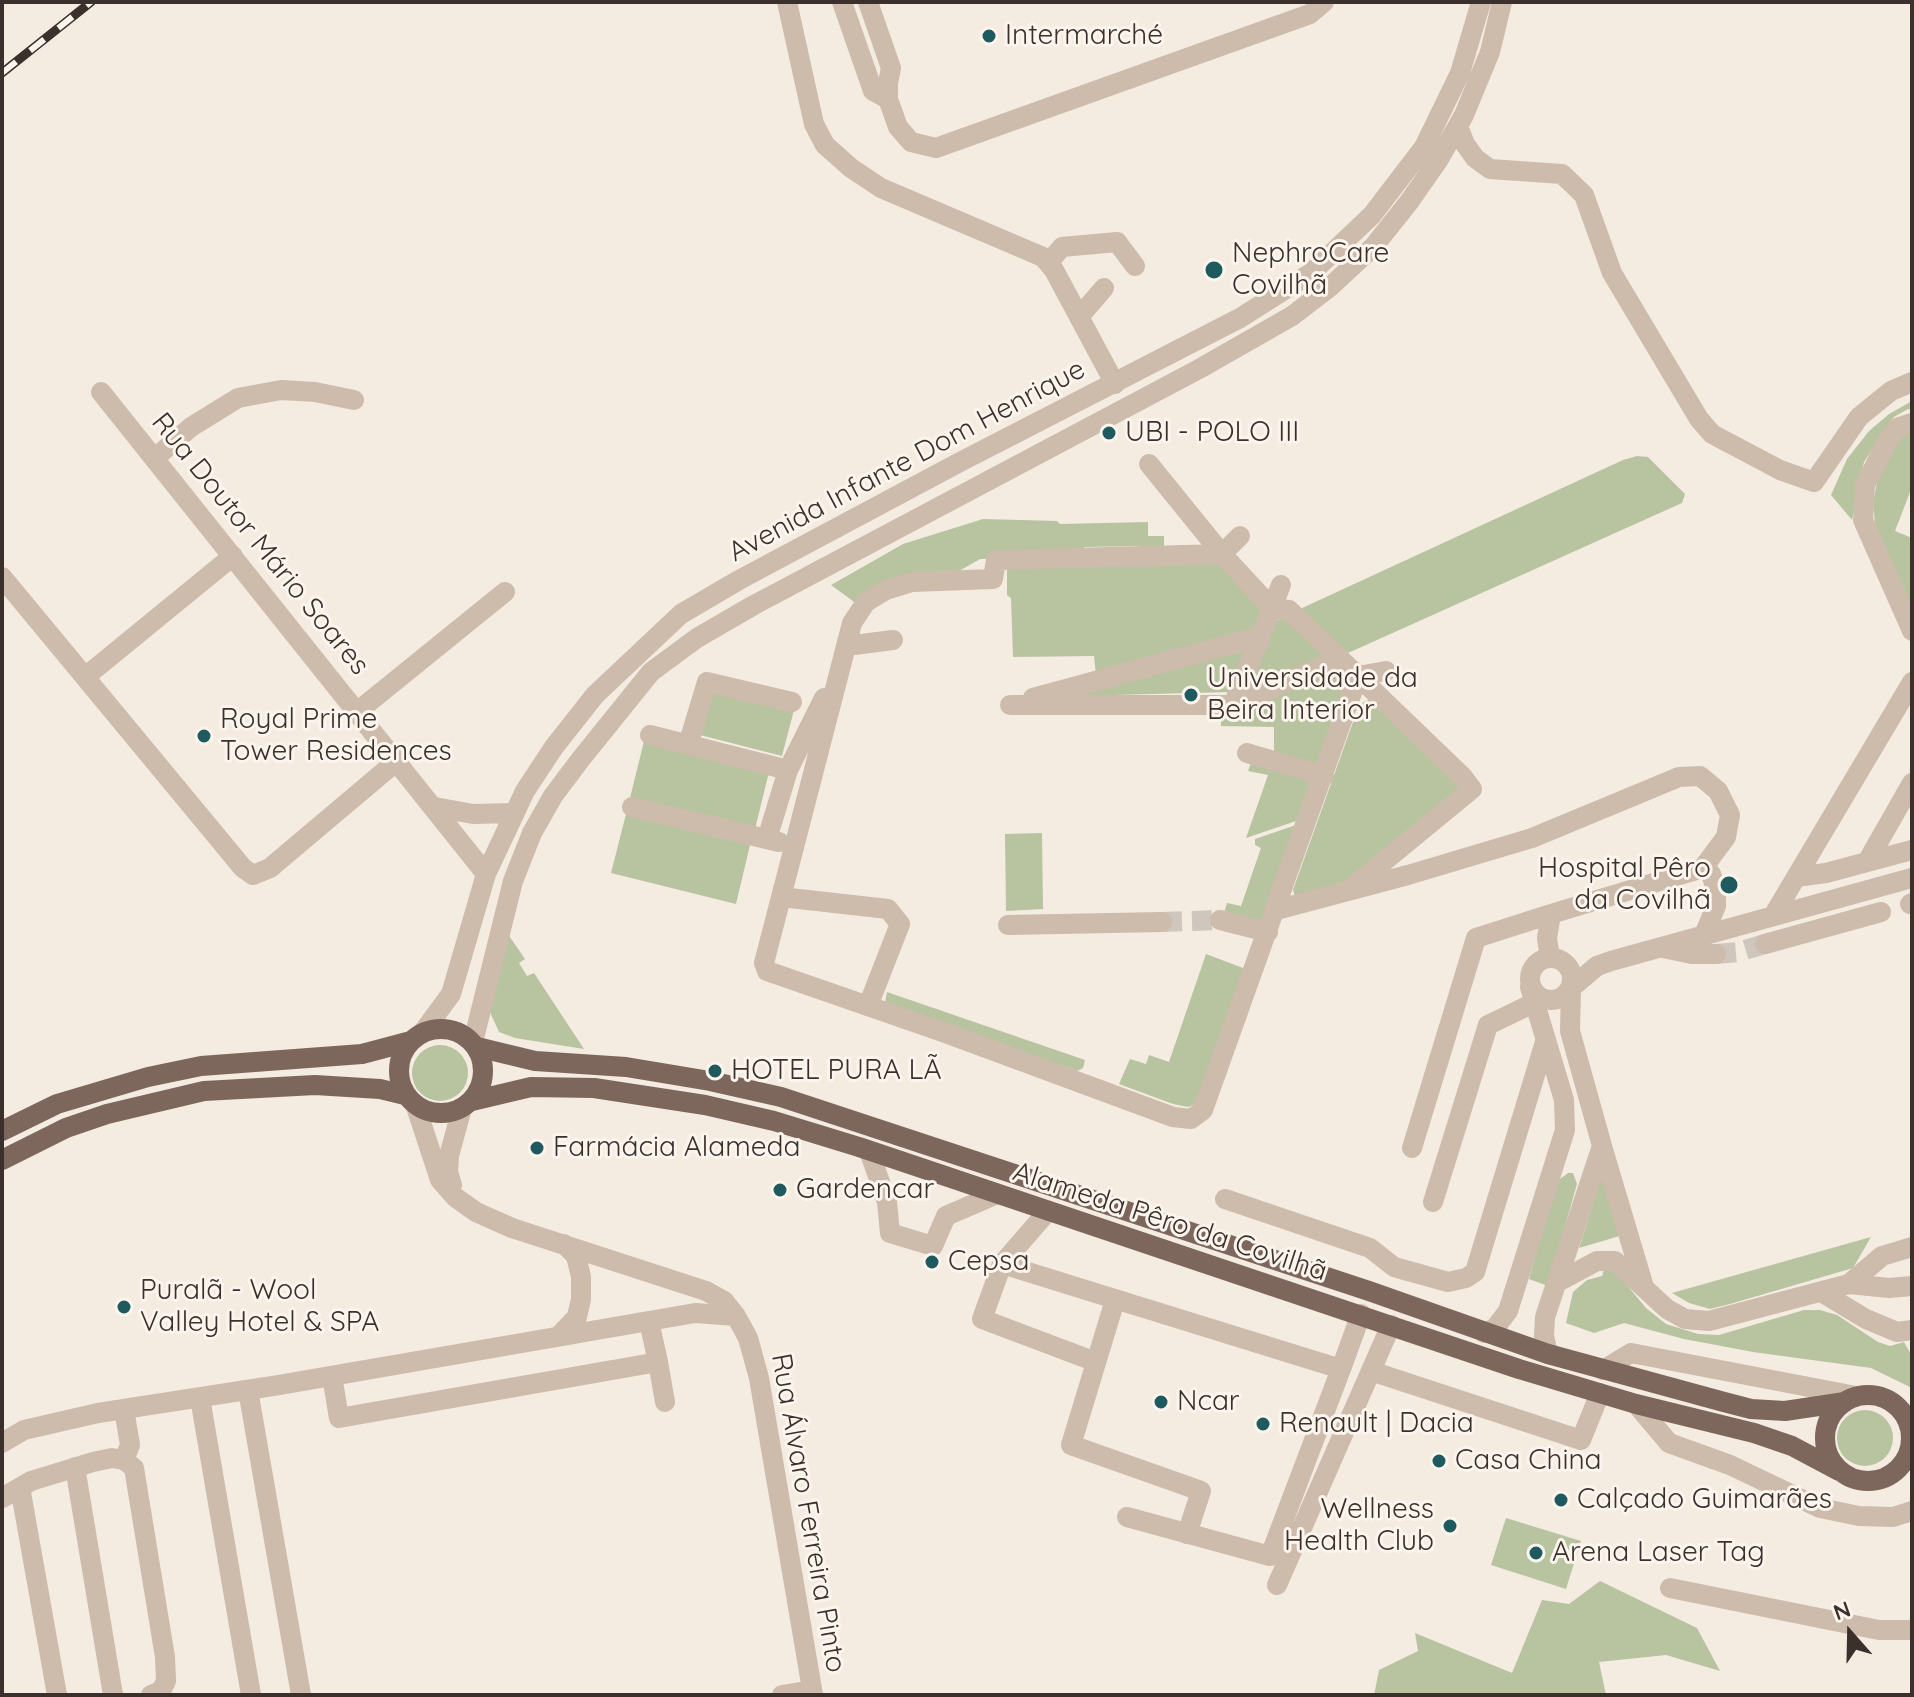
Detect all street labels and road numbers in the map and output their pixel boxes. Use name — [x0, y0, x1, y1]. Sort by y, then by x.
street label: Avenida Infante Dom Henrique — [723, 353, 1091, 569]
street label: Rua Doutor Mário Soares — [144, 406, 376, 682]
street label: Alameda Pêro da Covilhã — [1009, 1155, 1331, 1289]
street label: Rua Álvaro Ferreira Pinto — [763, 1351, 853, 1675]

